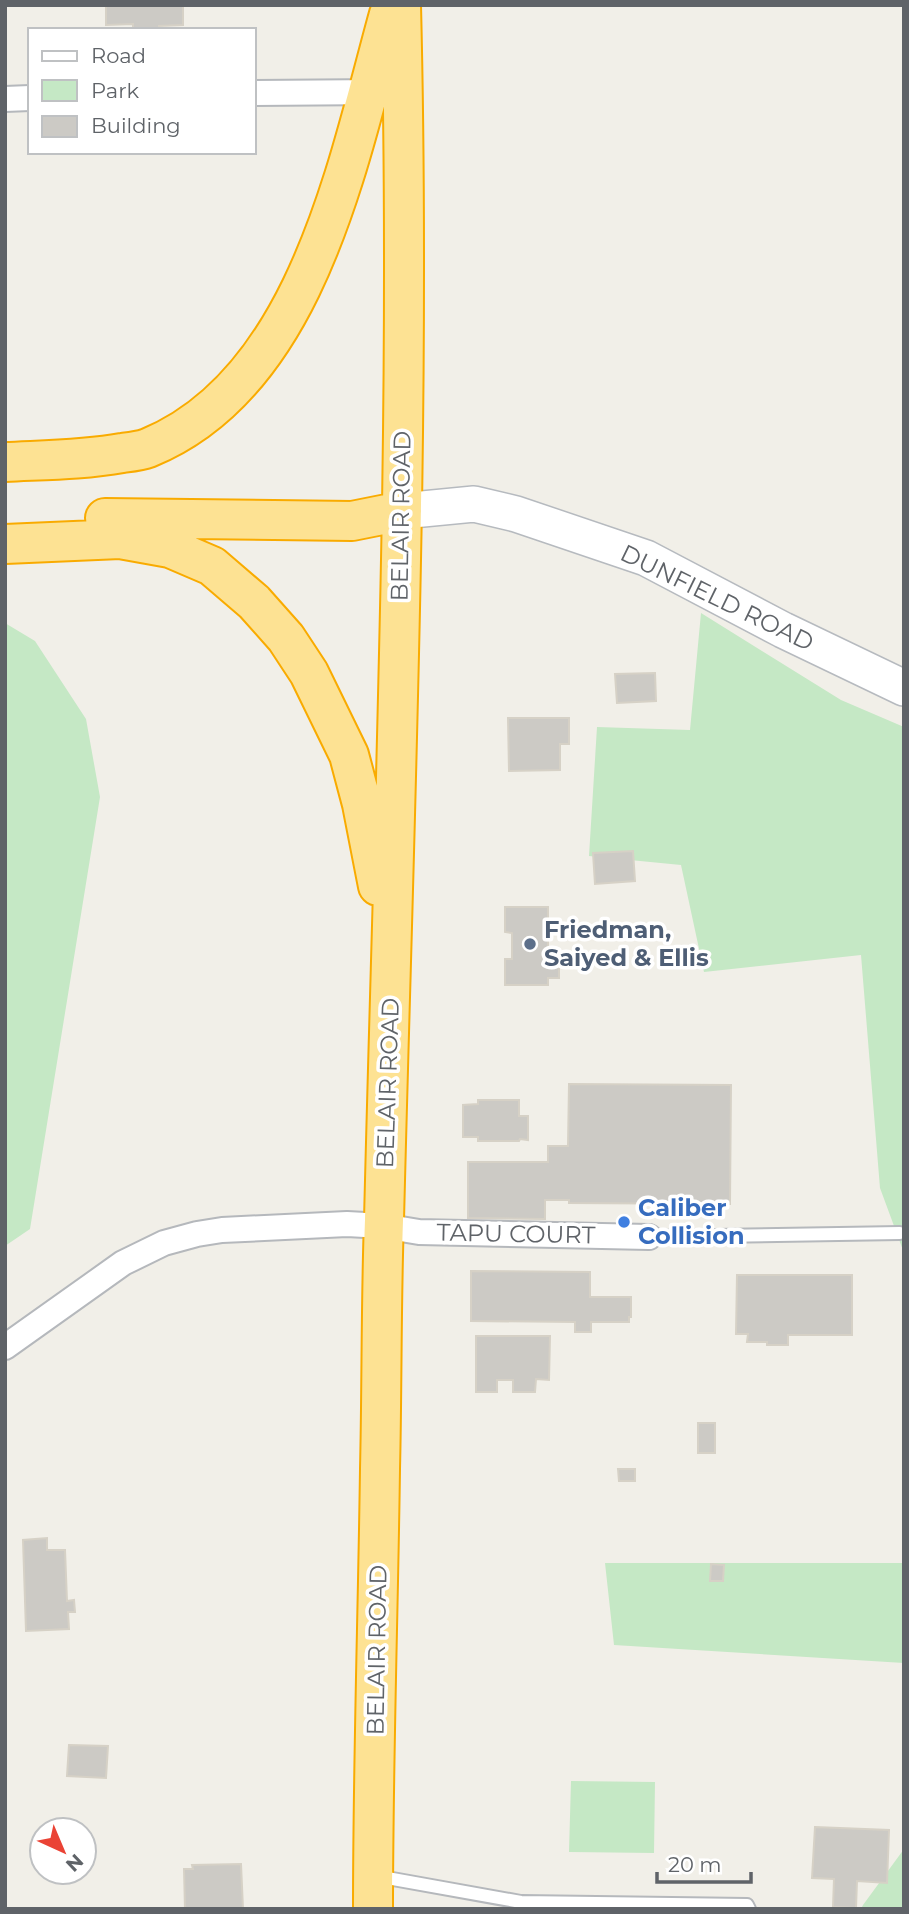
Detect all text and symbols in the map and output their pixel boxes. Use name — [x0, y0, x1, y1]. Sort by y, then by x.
legend — [28, 28, 256, 154]
text: Road — [91, 43, 146, 68]
text: Park — [91, 78, 139, 103]
text: Building — [91, 113, 181, 138]
street label: BELAIR ROAD — [385, 430, 416, 602]
street label: DUNFIELD ROAD — [616, 538, 819, 657]
place label: Friedman, Saiyed & Ellis — [544, 915, 709, 972]
marker: Friedman, Saiyed & Ellis — [522, 936, 538, 952]
street label: BELAIR ROAD — [370, 997, 405, 1169]
place label: Caliber Collision — [638, 1193, 745, 1250]
marker: Caliber Collision — [616, 1214, 632, 1230]
street label: TAPU COURT — [436, 1218, 596, 1249]
street label: BELAIR ROAD — [361, 1564, 392, 1736]
north arrow — [28, 1816, 98, 1886]
scale bar — [657, 1840, 752, 1884]
text: N — [61, 1849, 88, 1876]
text: 20 m — [668, 1852, 722, 1877]

